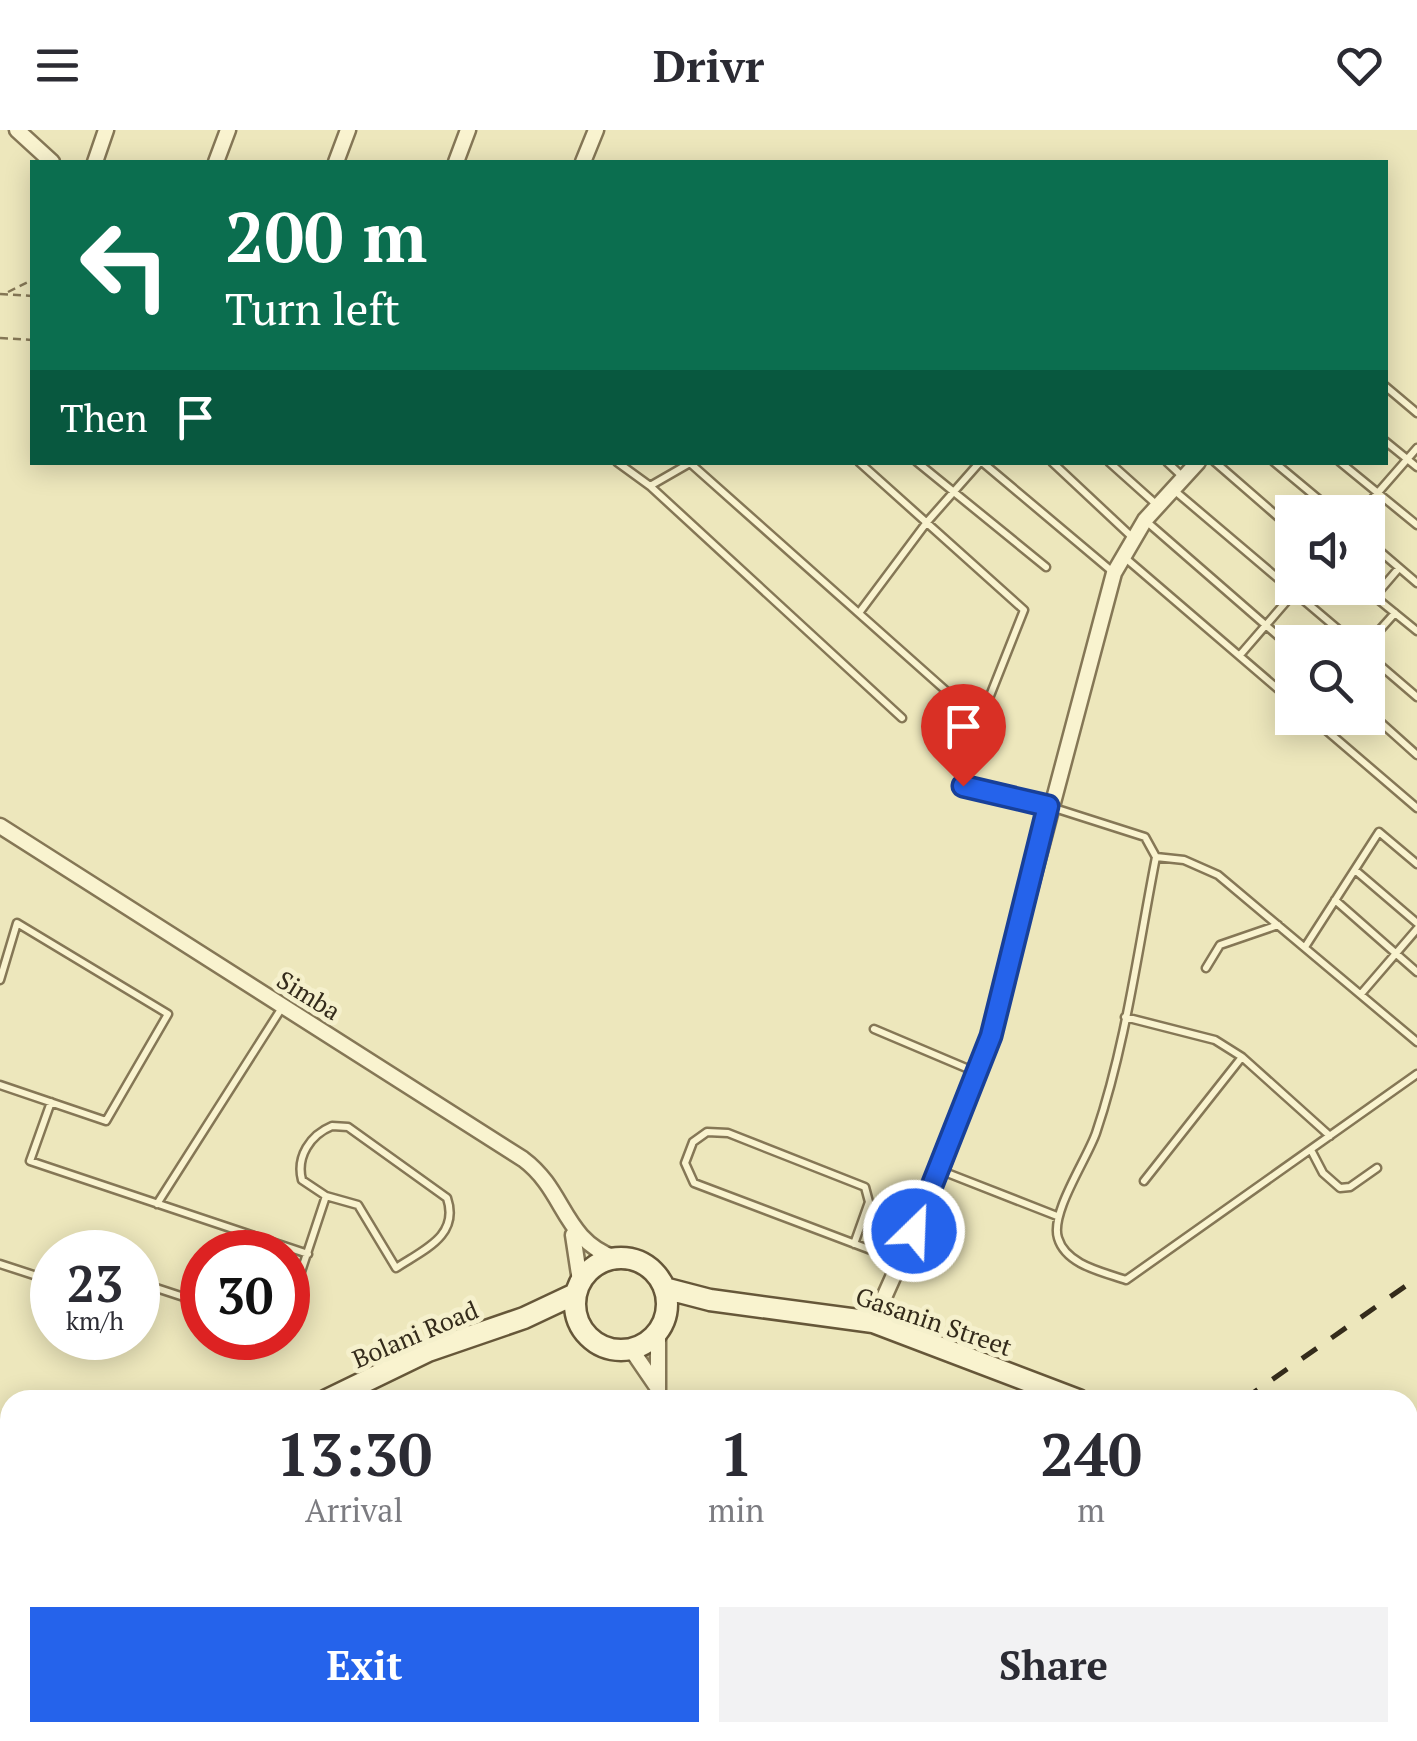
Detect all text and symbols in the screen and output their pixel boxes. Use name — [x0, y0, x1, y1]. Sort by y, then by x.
text: Drivr — [653, 35, 764, 95]
icon: menu — [30, 38, 85, 93]
icon: heart — [1332, 38, 1387, 93]
text: 200 m — [225, 189, 427, 282]
icon: left — [60, 200, 190, 330]
text: Turn left — [225, 278, 400, 338]
icon: arrive — [168, 390, 223, 445]
text: Then — [60, 393, 148, 443]
map controls — [1275, 495, 1385, 735]
button: sound — [1275, 495, 1385, 605]
button: search — [1275, 625, 1385, 735]
pin — [921, 684, 1006, 787]
icon: arrive — [936, 699, 991, 754]
street label: Simba — [271, 963, 347, 1027]
position arrow — [862, 1179, 966, 1283]
speed limit sign: 30 — [180, 1230, 310, 1360]
text: 23 — [67, 1250, 123, 1316]
street label: Gasanin Street — [851, 1279, 1017, 1363]
street label: Bolani Road — [347, 1293, 483, 1375]
text: km/h — [66, 1304, 124, 1337]
text: 13:30 — [276, 1414, 432, 1493]
text: 1 — [719, 1414, 753, 1493]
text: 240 — [1040, 1414, 1142, 1493]
text: Arrival — [305, 1489, 403, 1531]
text: min — [708, 1489, 764, 1531]
text: m — [1077, 1489, 1105, 1531]
button: Exit — [30, 1607, 699, 1722]
button: Share — [719, 1607, 1388, 1722]

